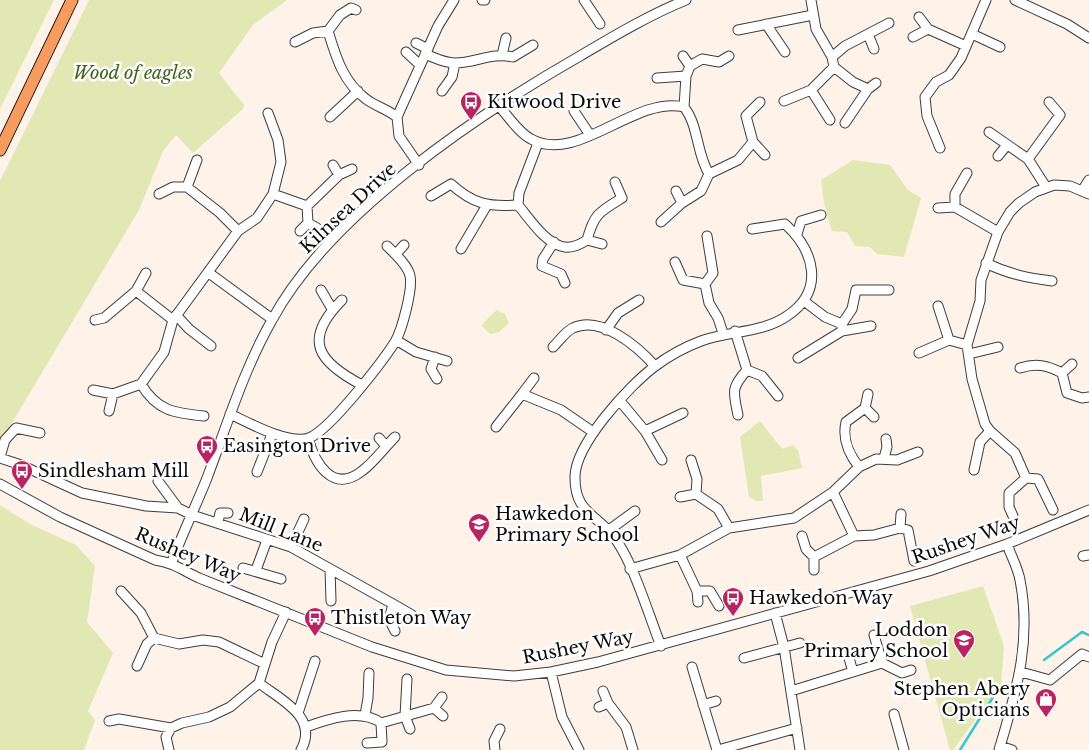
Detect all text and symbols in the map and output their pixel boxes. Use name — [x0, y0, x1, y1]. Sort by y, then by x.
park label: Wood of eagles — [73, 62, 193, 84]
bus stop icon: Kitwood Drive — [459, 90, 483, 121]
place label: Kitwood Drive — [487, 91, 621, 113]
street label: Kilnsea Drive — [295, 158, 401, 258]
bus stop icon: Easington Drive — [195, 434, 219, 465]
place label: Easington Drive — [223, 435, 371, 457]
bus stop icon: Sindlesham Mill — [10, 459, 34, 490]
place label: Sindlesham Mill — [38, 460, 189, 482]
street label: Mill Lane — [236, 503, 326, 557]
place label: Hawkedon Primary School — [495, 503, 639, 546]
street label: Rushey Way — [909, 511, 1023, 569]
school or university icon: Hawkedon Primary School — [467, 512, 491, 543]
street label: Rushey Way — [132, 523, 245, 587]
bus stop icon: Hawkedon Way — [721, 586, 745, 617]
place label: Hawkedon Way — [749, 587, 893, 609]
bus stop icon: Thistleton Way — [303, 606, 327, 637]
place label: Thistleton Way — [331, 607, 472, 629]
place label: Loddon Primary School — [804, 619, 948, 662]
street label: Rushey Way — [520, 625, 636, 669]
school or university icon: Loddon Primary School — [952, 628, 976, 659]
place label: Stephen Abery Opticians — [894, 678, 1030, 721]
shop icon: Stephen Abery Opticians — [1034, 687, 1058, 718]

